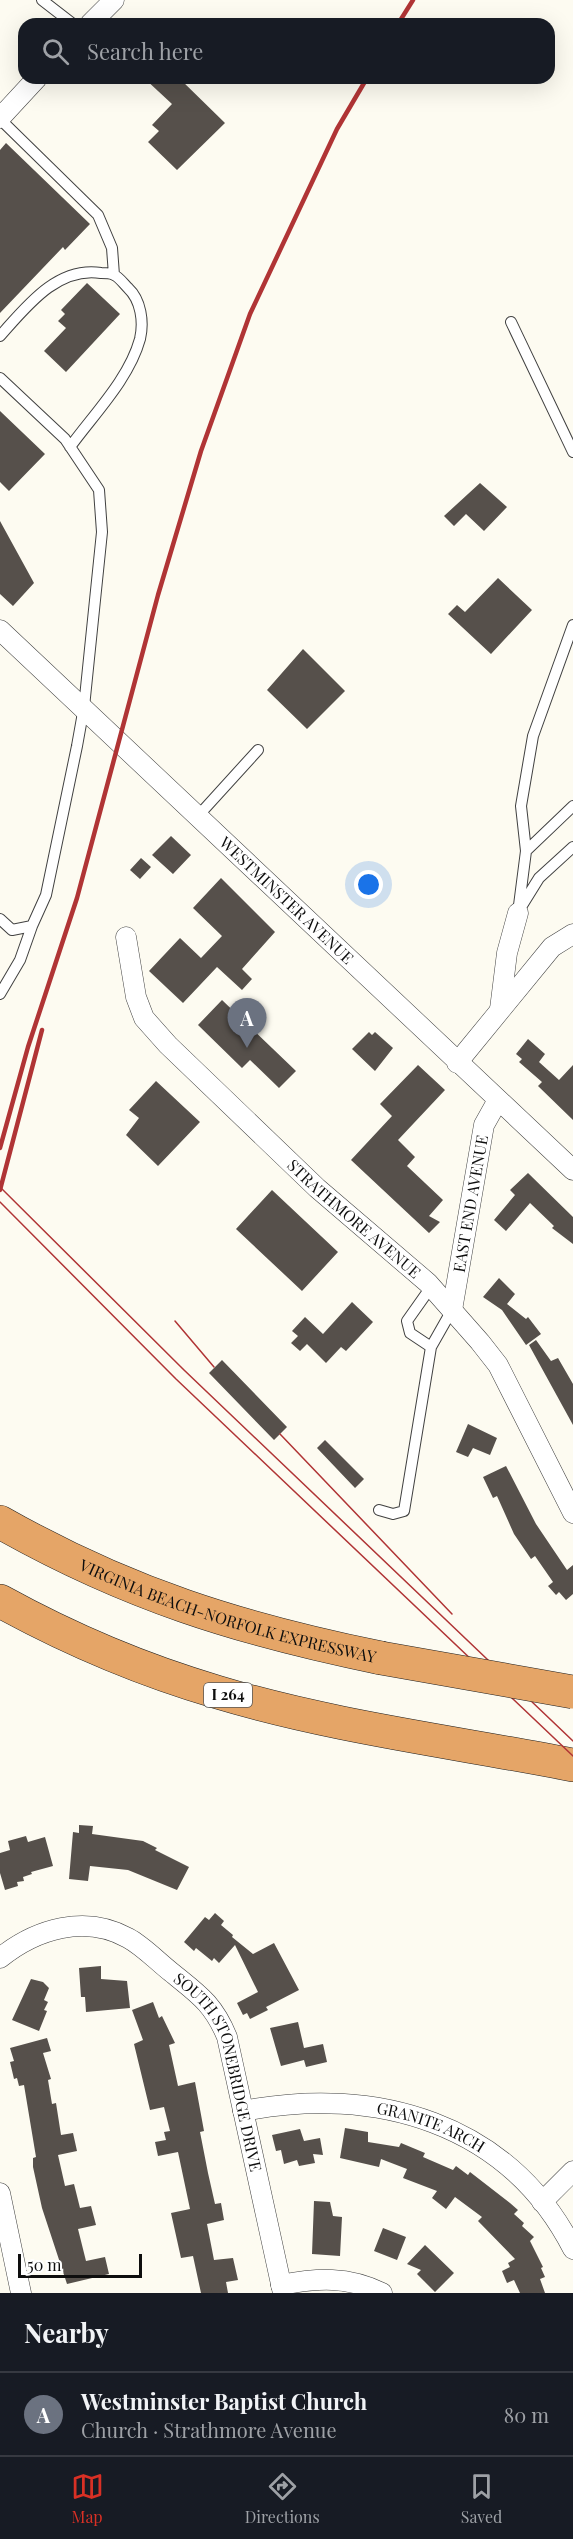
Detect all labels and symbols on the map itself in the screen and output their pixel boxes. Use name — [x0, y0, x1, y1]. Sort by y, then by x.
street label: WESTMINSTER AVENUE — [215, 831, 359, 968]
your location — [354, 870, 383, 899]
pin: A — [228, 998, 266, 1048]
street label: EAST END AVENUE — [448, 1133, 492, 1274]
street label: STRATHMORE AVENUE — [283, 1154, 425, 1282]
street label: VIRGINIA BEACH-NORFOLK EXPRESSWAY — [75, 1553, 379, 1667]
road number: I 264 — [204, 1683, 252, 1707]
street label: SOUTH STONEBRIDGE DRIVE — [170, 1968, 267, 2173]
street label: GRANITE ARCH — [375, 2097, 489, 2156]
scale bar — [18, 2251, 142, 2278]

